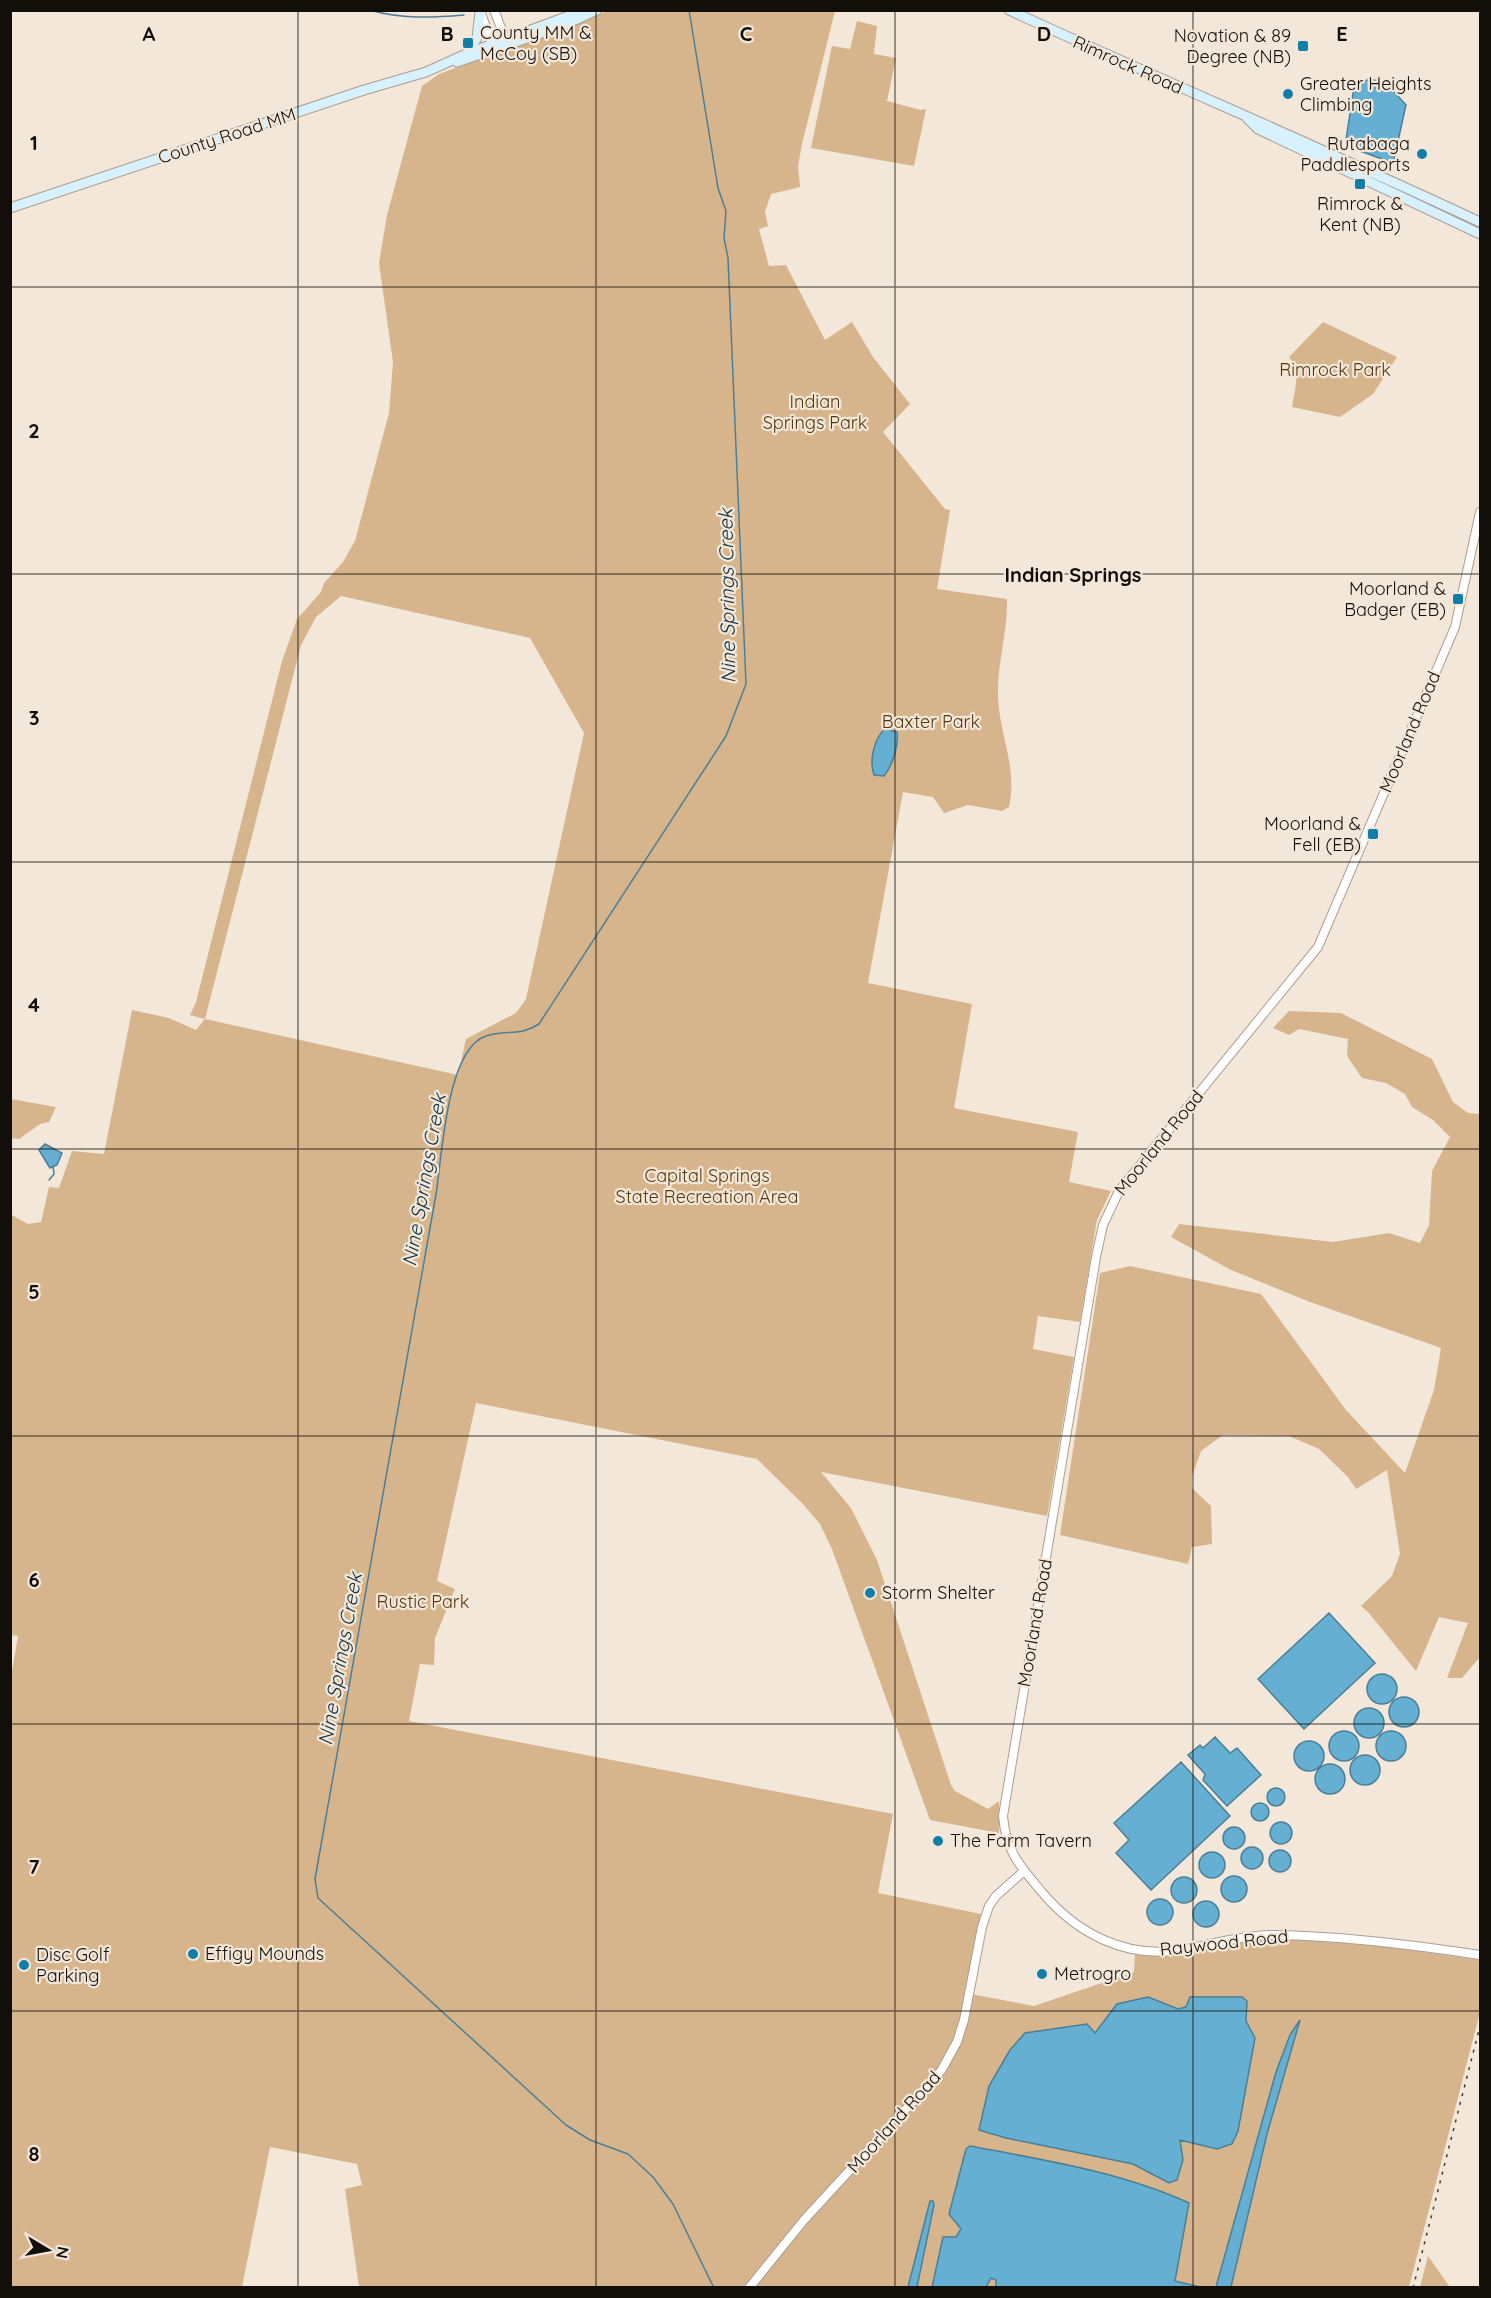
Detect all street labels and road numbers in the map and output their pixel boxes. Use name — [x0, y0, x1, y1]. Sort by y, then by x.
street label: Rimrock Road — [1070, 30, 1187, 99]
street label: County Road MM — [155, 102, 299, 169]
street label: Moorland Road — [1374, 668, 1445, 796]
street label: Moorland Road — [1109, 1085, 1208, 1200]
street label: Moorland Road — [1012, 1557, 1057, 1689]
street label: Raywood Road — [1159, 1924, 1289, 1961]
street label: Moorland Road — [842, 2066, 946, 2177]

